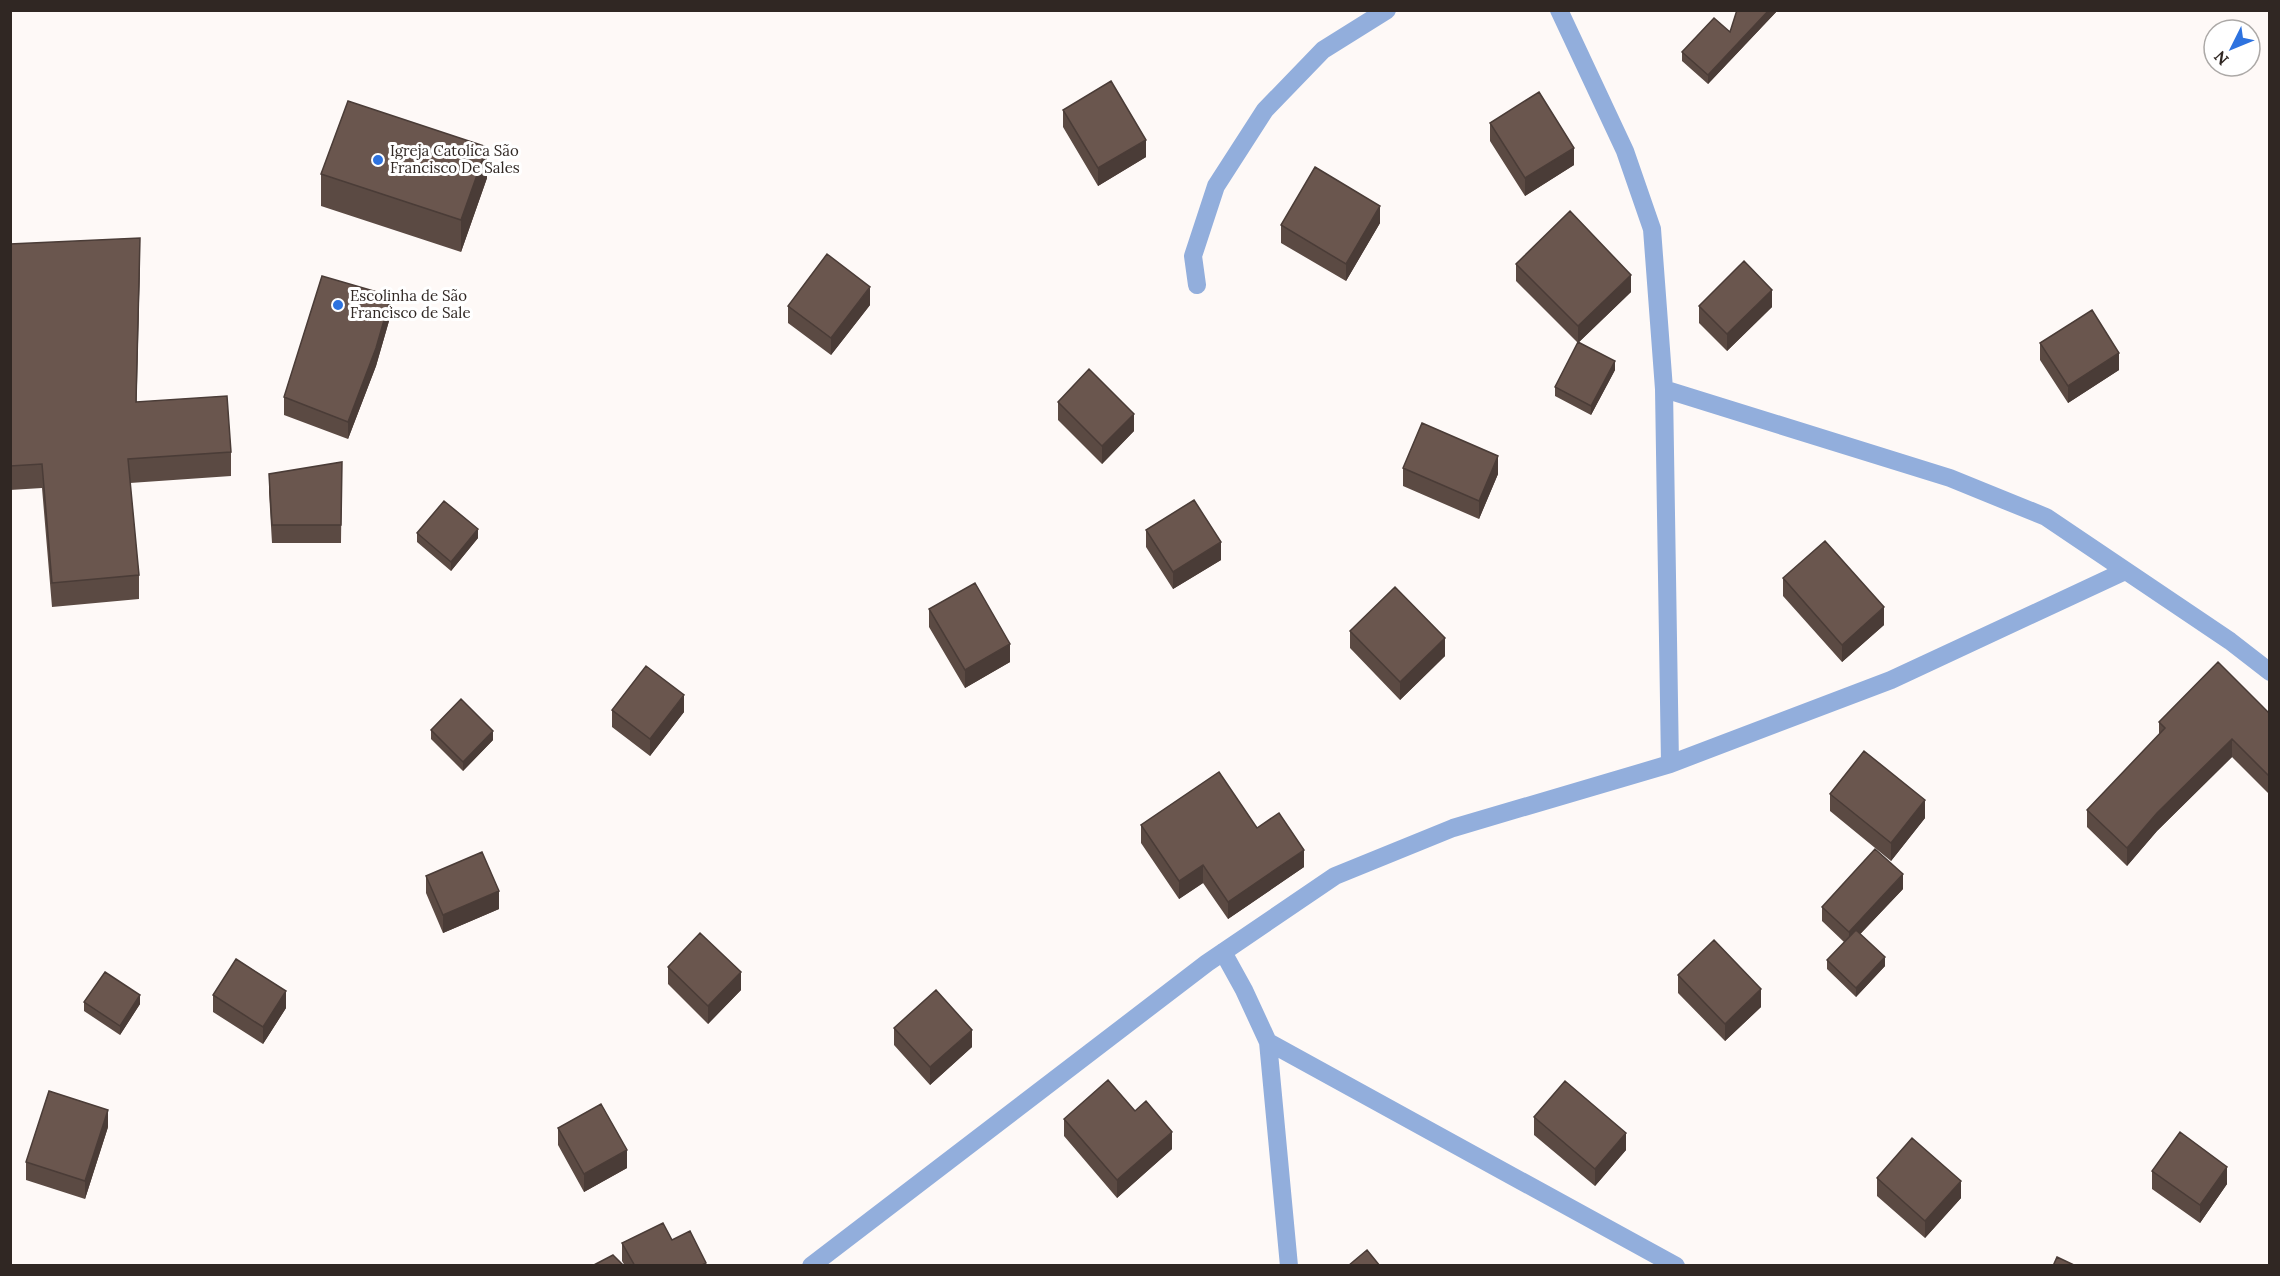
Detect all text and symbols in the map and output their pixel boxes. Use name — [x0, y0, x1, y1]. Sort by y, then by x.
north arrow — [2202, 18, 2262, 78]
text: N — [2209, 47, 2233, 70]
place label: Igreja Catolica São Francisco De Sales — [390, 141, 520, 177]
marker: Igreja Catolica São Francisco De Sales — [371, 153, 385, 167]
place label: Escolinha de São Francisco de Sale — [350, 286, 471, 322]
marker: Escolinha de São Francisco de Sale — [331, 298, 345, 312]

